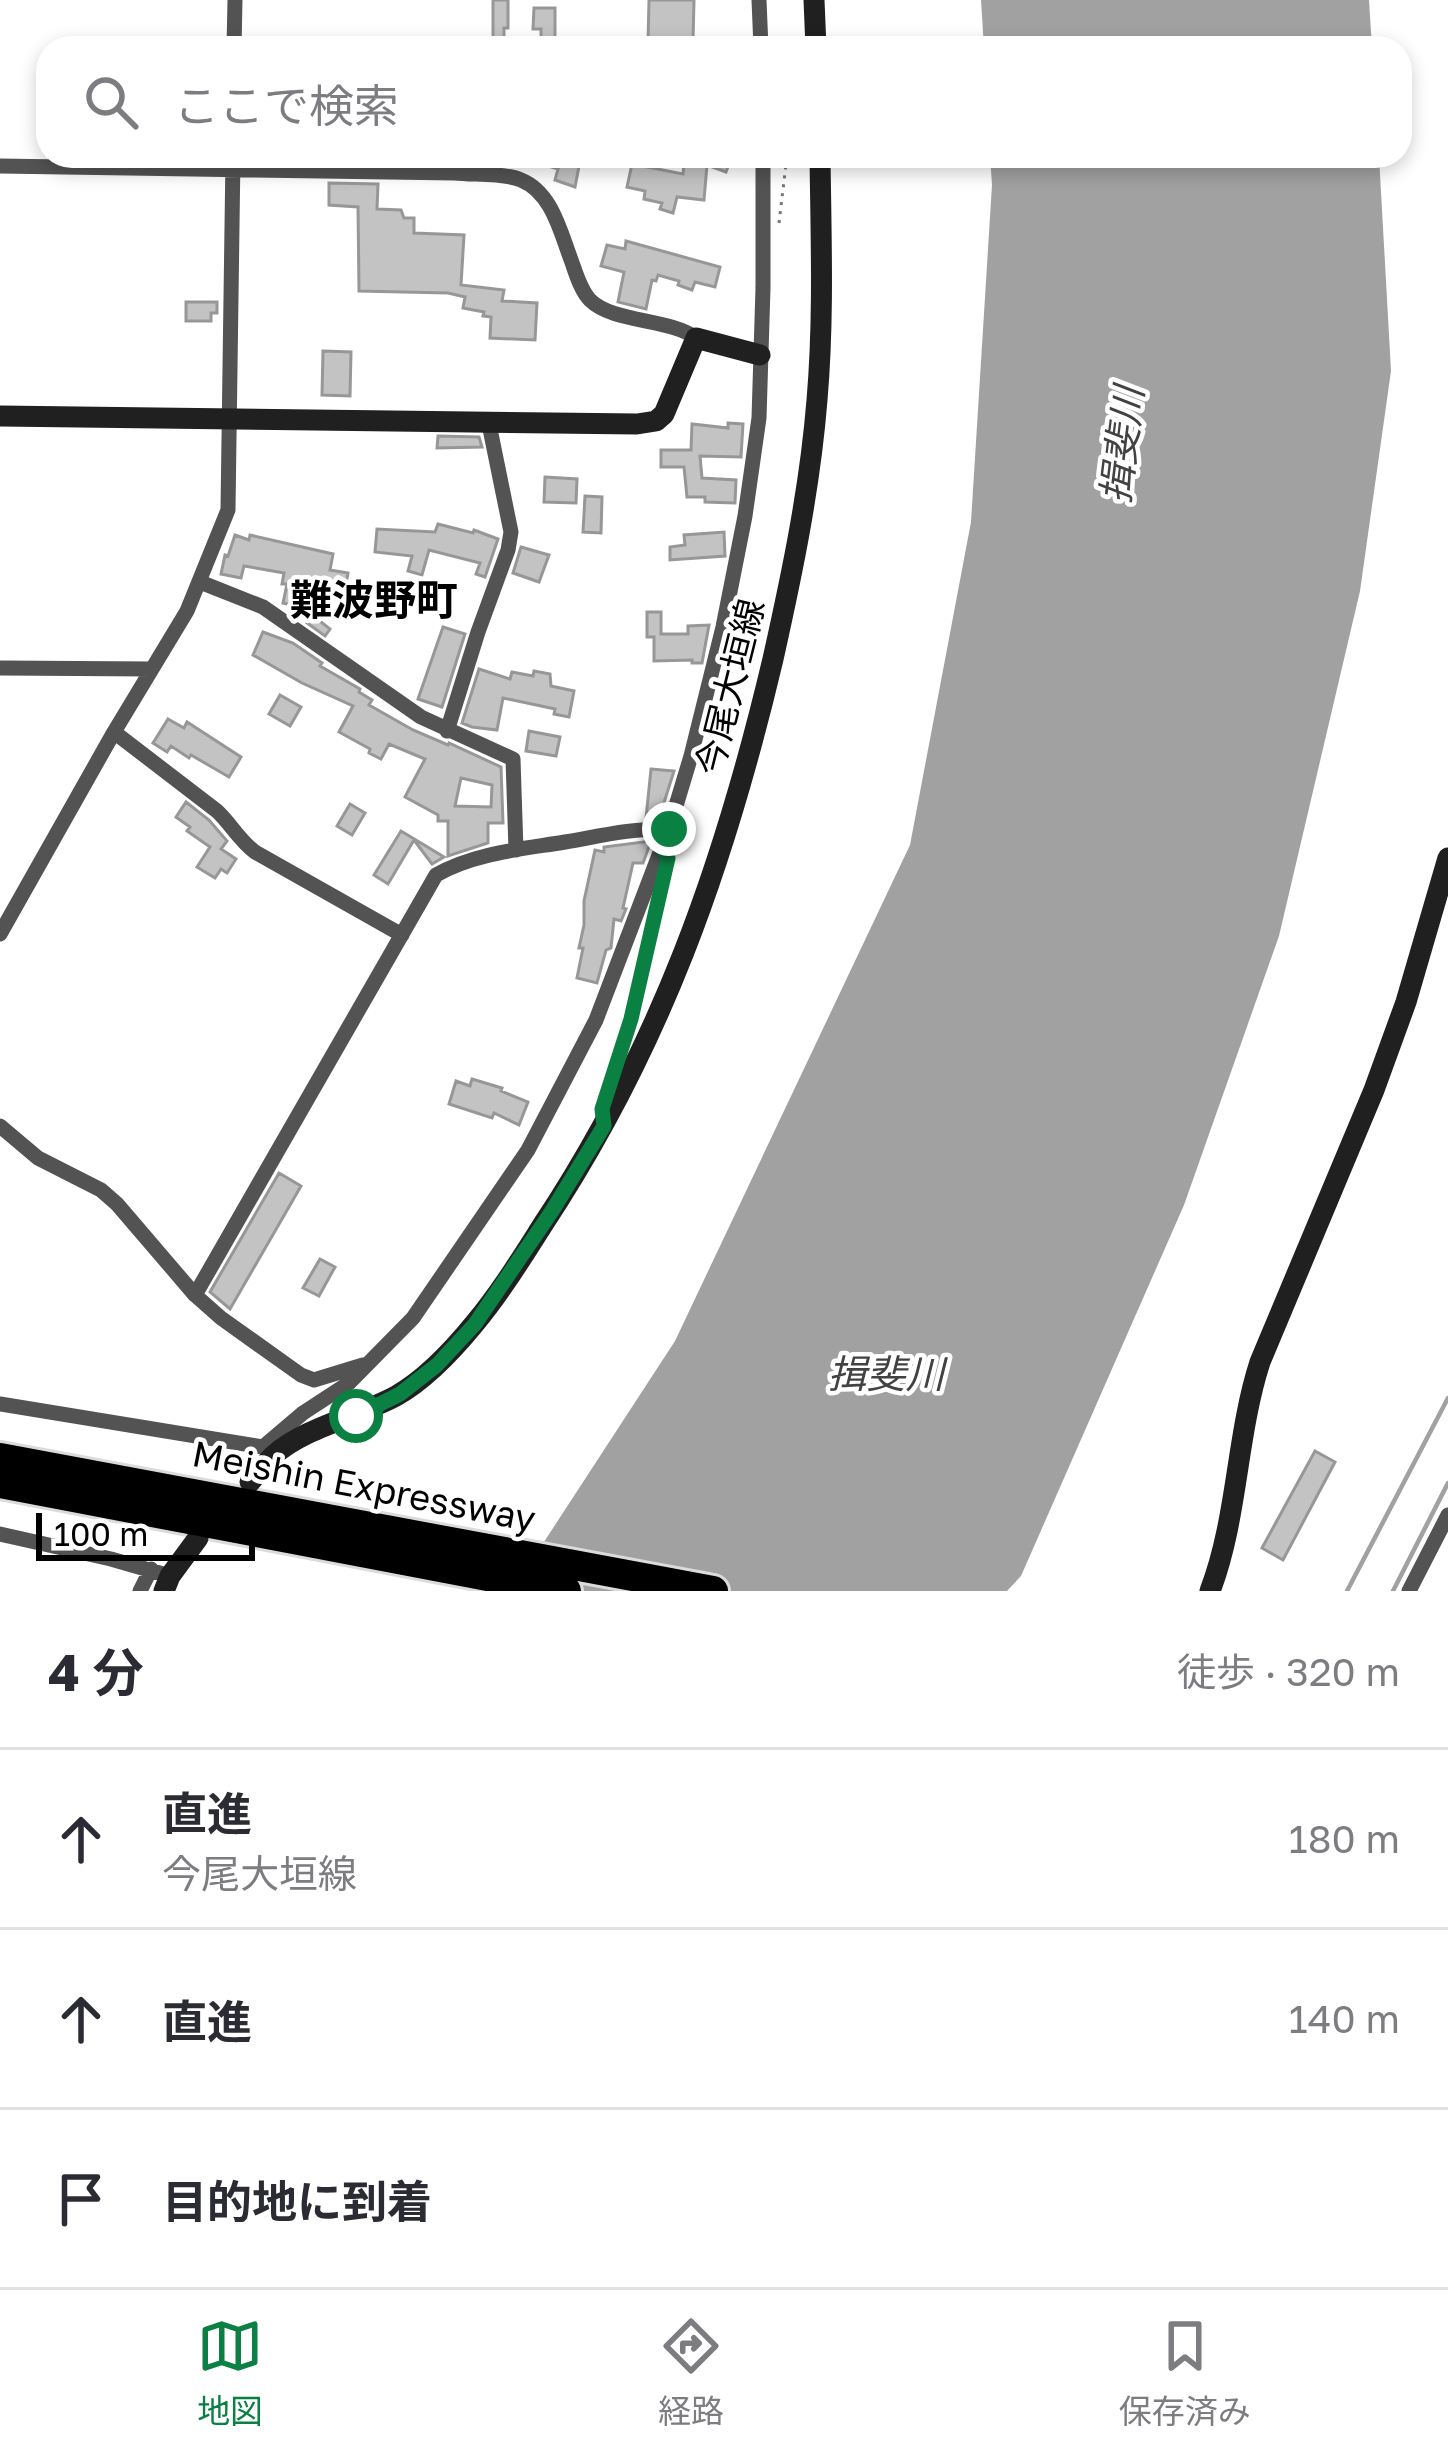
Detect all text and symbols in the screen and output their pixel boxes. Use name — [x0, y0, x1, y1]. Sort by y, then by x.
search box — [36, 36, 1412, 168]
icon: search — [78, 69, 144, 135]
text: ここで検索 — [174, 78, 399, 132]
water label: 揖斐川 — [1091, 380, 1152, 506]
district label: 難波野町 — [290, 574, 458, 624]
street label: 今尾大垣線 — [687, 594, 772, 779]
route end — [642, 802, 696, 856]
water label: 揖斐川 — [827, 1350, 948, 1397]
route start — [329, 1389, 383, 1443]
street label: Meishin Expressway — [189, 1431, 539, 1540]
scale bar — [36, 1507, 255, 1560]
text: 100 m — [54, 1514, 148, 1553]
text: 4 分 — [48, 1641, 144, 1702]
text: 徒歩 · 320 m — [1177, 1648, 1400, 1695]
text: 直進 — [162, 1786, 252, 1840]
icon: ahead — [48, 1806, 114, 1872]
text: 180 m — [1289, 1815, 1400, 1862]
text: 今尾大垣線 — [162, 1850, 357, 1897]
icon: ahead — [48, 1986, 114, 2052]
text: 直進 — [162, 1994, 252, 2048]
text: 140 m — [1289, 1995, 1400, 2042]
icon: arrive — [48, 2166, 114, 2232]
text: 目的地に到着 — [162, 2174, 432, 2228]
tab: 地図 — [197, 2313, 263, 2433]
tab: 経路 — [658, 2313, 724, 2433]
tab: 保存済み — [1119, 2313, 1251, 2433]

